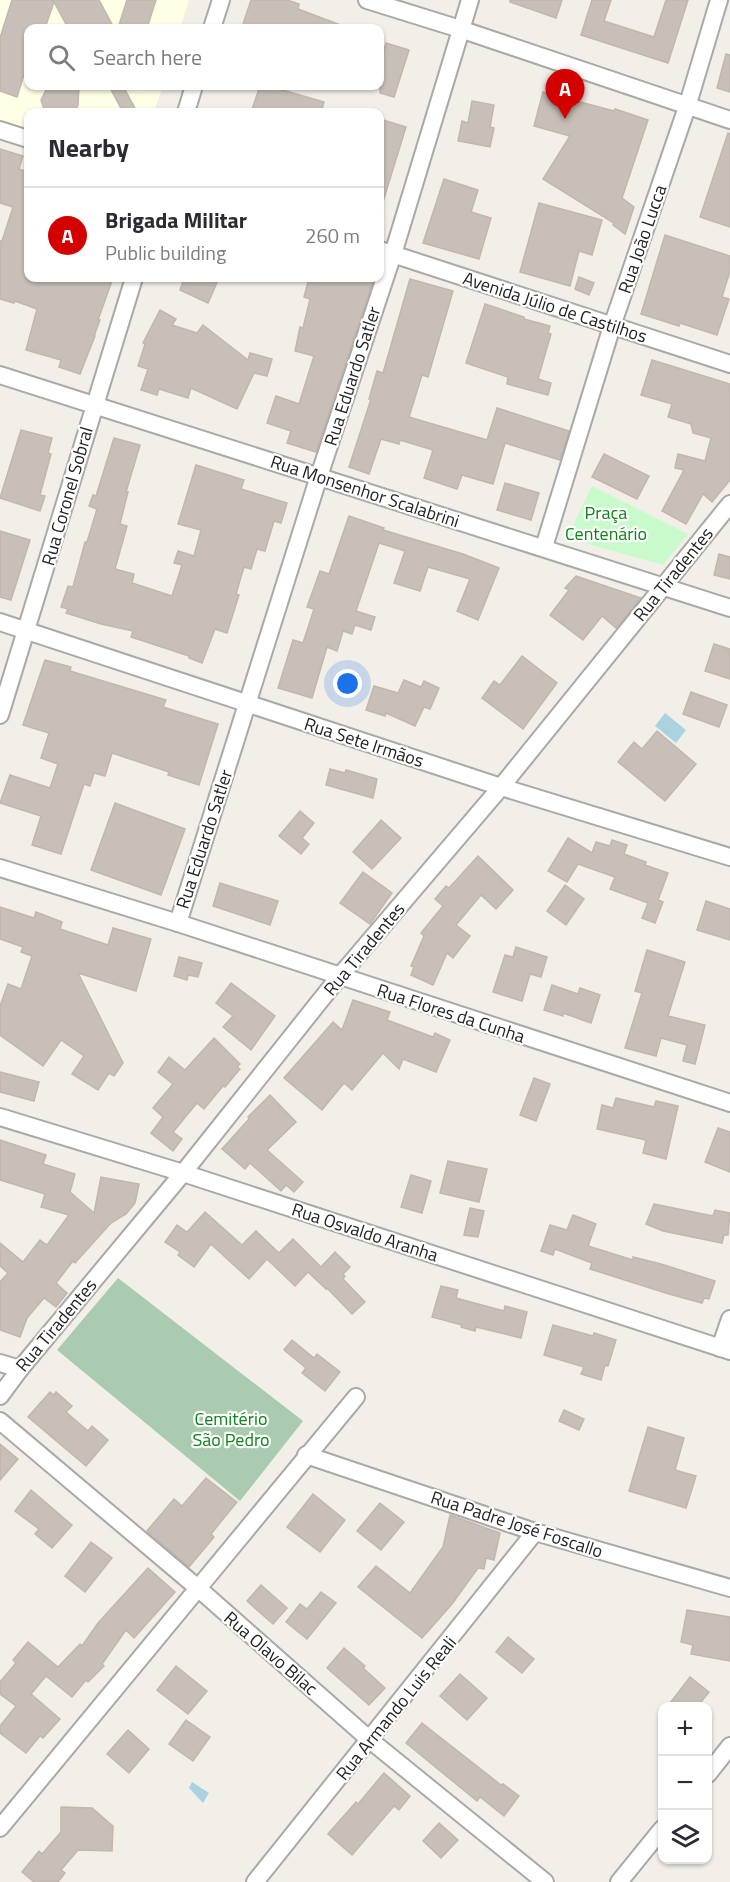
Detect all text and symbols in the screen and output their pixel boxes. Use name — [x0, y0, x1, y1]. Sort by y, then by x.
search box — [24, 24, 384, 90]
text: Search here — [93, 40, 202, 74]
icon: search — [45, 41, 78, 74]
pin: A — [546, 70, 584, 119]
text: Nearby — [48, 128, 129, 167]
street label: Rua João Lucca — [611, 181, 673, 297]
text: Brigada Militar — [105, 203, 247, 237]
text: A — [61, 220, 74, 251]
text: 260 m — [305, 220, 360, 251]
text: Public building — [105, 237, 226, 268]
street label: Avenida Júlio de Castilhos — [459, 264, 651, 350]
street label: Rua Eduardo Satler — [317, 303, 387, 449]
street label: Rua Coronel Sobral — [34, 423, 100, 569]
street label: Rua Monsenhor Scalabrini — [267, 448, 463, 534]
park label: Praça Centenário — [565, 499, 647, 547]
street label: Rua Tiradentes — [627, 521, 719, 627]
your location — [333, 669, 362, 698]
street label: Rua Sete Irmãos — [301, 710, 427, 774]
street label: Rua Eduardo Satler — [169, 766, 239, 912]
street label: Rua Tiradentes — [317, 897, 411, 1001]
street label: Rua Flores da Cunha — [374, 976, 528, 1050]
street label: Rua Osvaldo Aranha — [288, 1196, 442, 1268]
street label: Rua Tiradentes — [9, 1273, 103, 1377]
park label: Cemitério São Pedro — [192, 1405, 270, 1453]
street label: Rua Padre José Foscallo — [427, 1483, 607, 1565]
street label: Rua Olavo Bilac — [218, 1605, 324, 1702]
street label: Rua Armando Luis Reali — [329, 1630, 463, 1786]
map controls — [658, 1702, 712, 1864]
button: + — [658, 1702, 712, 1756]
button: − — [658, 1756, 712, 1810]
button: layers — [658, 1810, 712, 1864]

